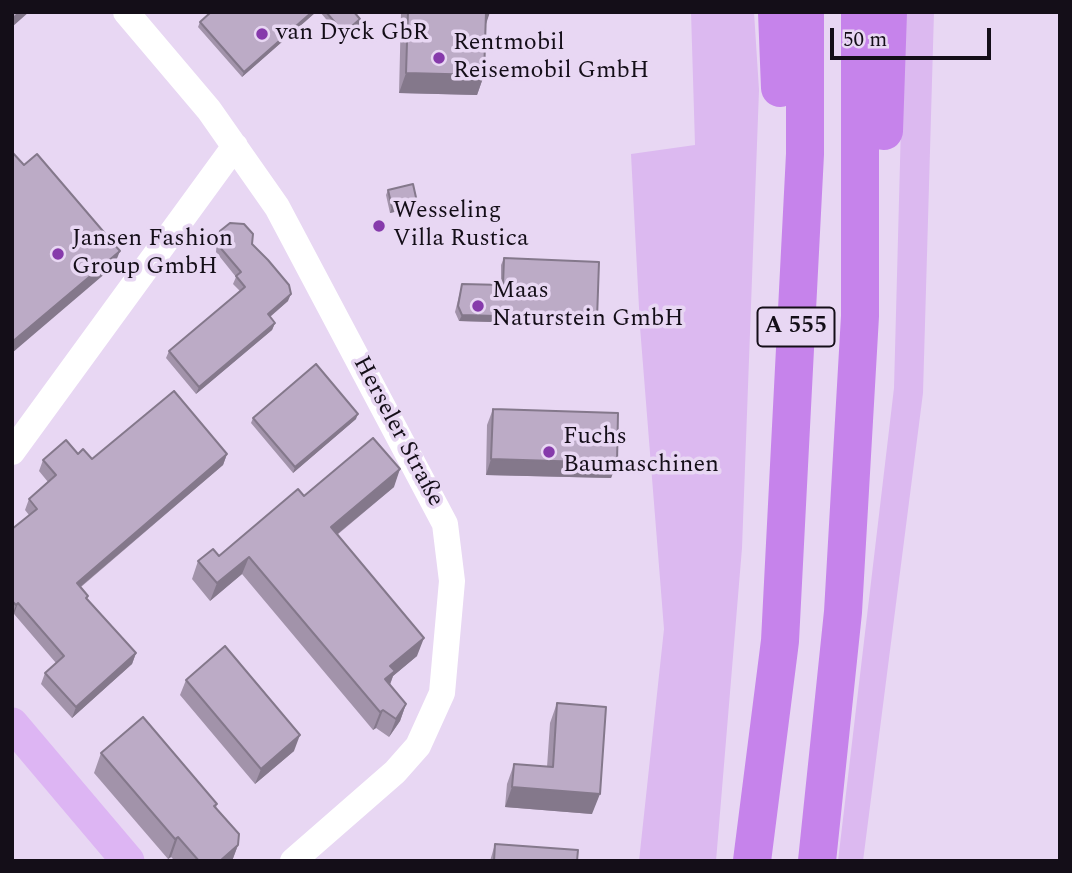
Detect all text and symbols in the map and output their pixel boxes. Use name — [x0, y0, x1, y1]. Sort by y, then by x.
scale bar — [834, 14, 995, 58]
place label: van Dyck GbR — [276, 20, 428, 48]
text: 50 m — [843, 24, 887, 56]
marker: van Dyck GbR — [254, 26, 270, 42]
place label: Rentmobil Reisemobil GmbH — [453, 30, 649, 86]
marker: Rentmobil Reisemobil GmbH — [431, 50, 447, 66]
place label: Wesseling Villa Rustica — [393, 198, 529, 254]
marker: Wesseling Villa Rustica — [371, 218, 387, 234]
place label: Jansen Fashion Group GmbH — [72, 226, 233, 282]
marker: Jansen Fashion Group GmbH — [50, 246, 66, 262]
place label: Maas Naturstein GmbH — [492, 278, 684, 334]
marker: Maas Naturstein GmbH — [470, 298, 486, 314]
road number: A 555 — [758, 308, 834, 346]
street label: Herseler Straße — [345, 352, 449, 512]
place label: Fuchs Baumaschinen — [563, 424, 719, 480]
marker: Fuchs Baumaschinen — [541, 444, 557, 460]

